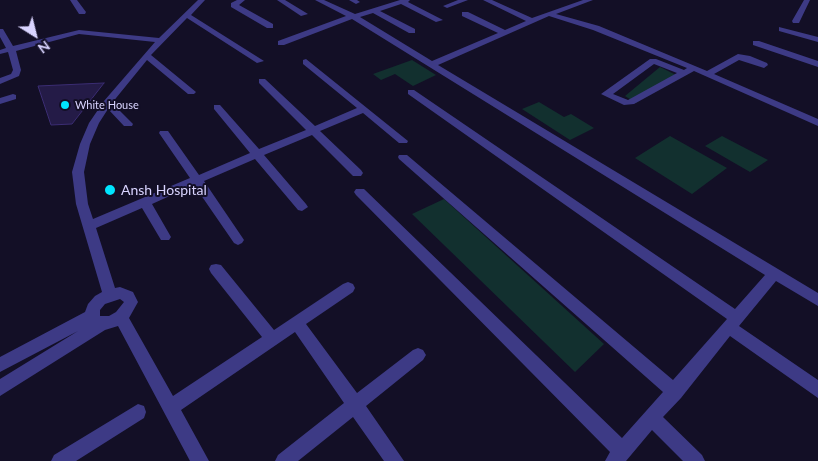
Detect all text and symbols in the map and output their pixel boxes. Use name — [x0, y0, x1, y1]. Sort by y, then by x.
north arrow — [10, 10, 60, 60]
text: N — [35, 37, 53, 58]
place label: White House — [75, 98, 139, 112]
marker: White House — [59, 99, 71, 111]
place label: Ansh Hospital — [121, 182, 207, 198]
marker: Ansh Hospital — [103, 183, 117, 197]

